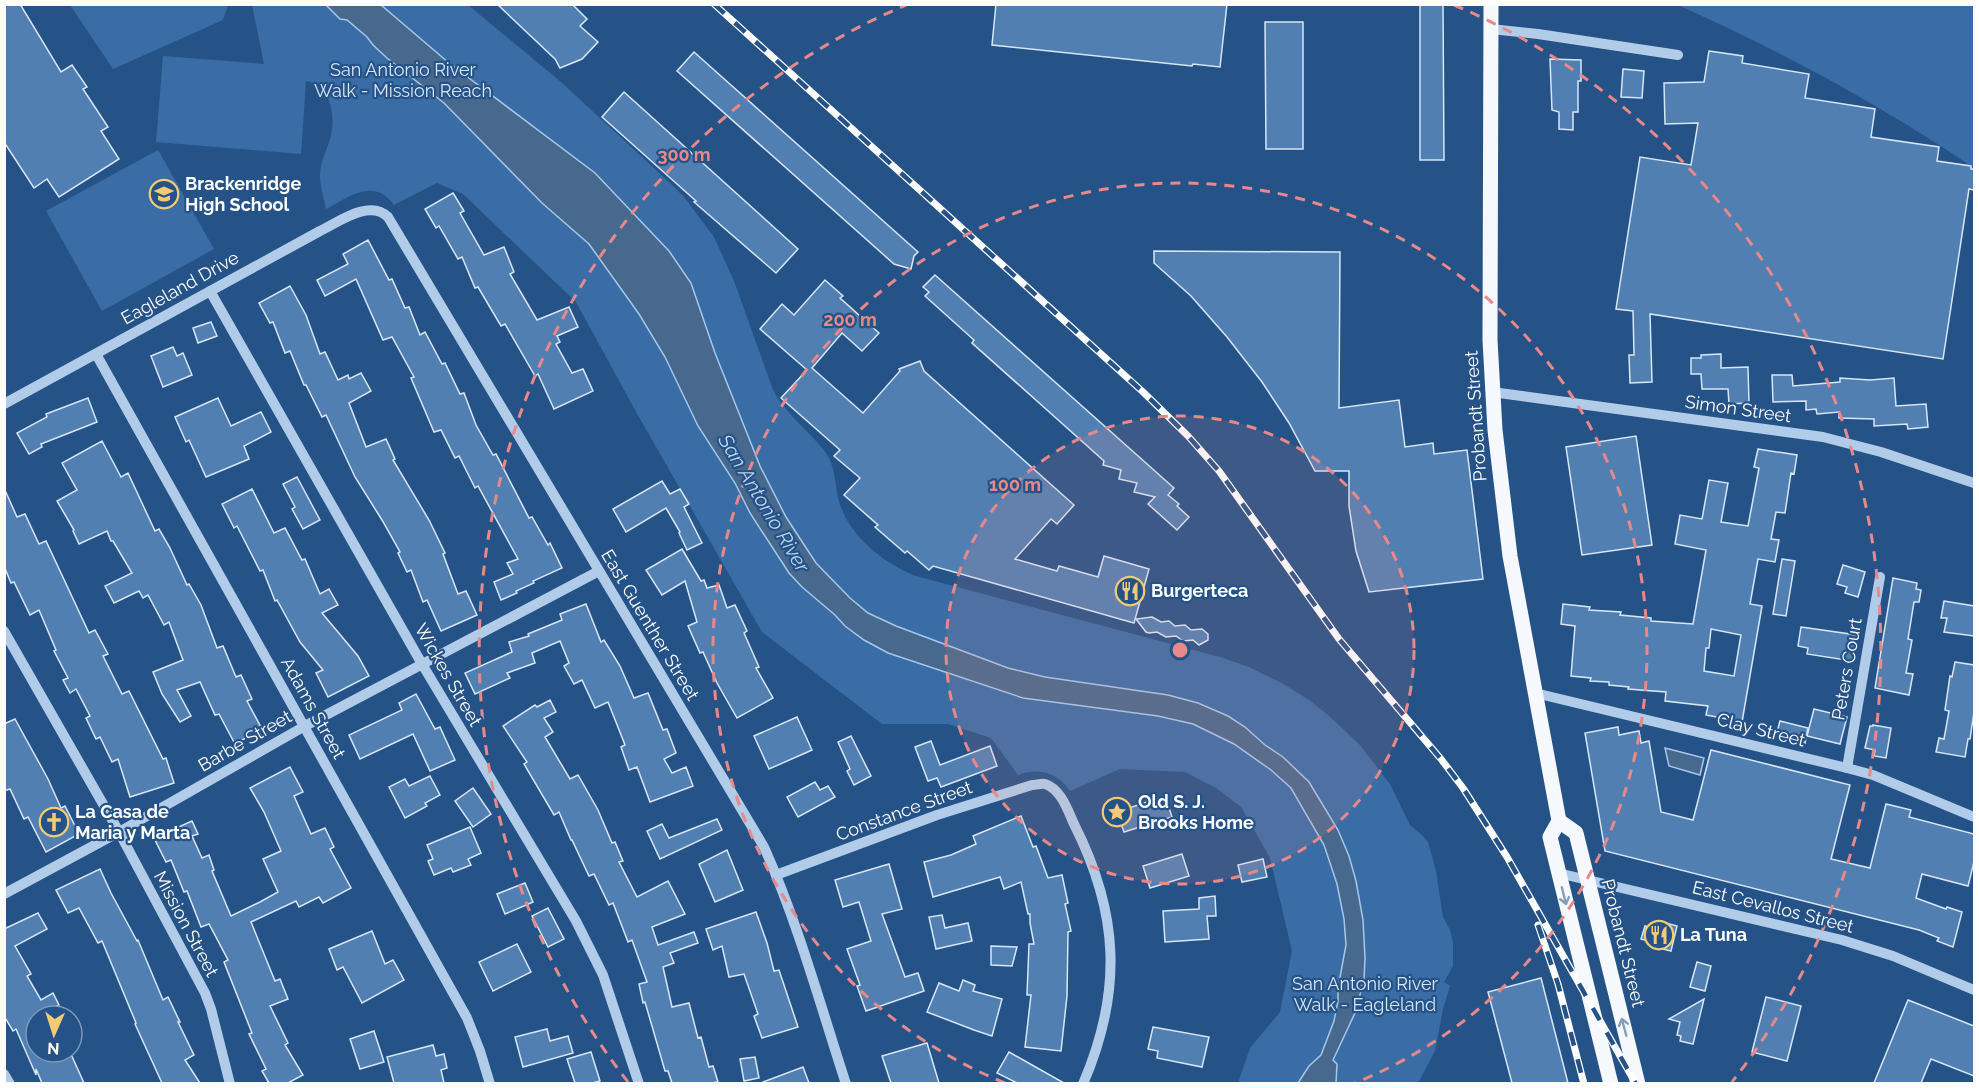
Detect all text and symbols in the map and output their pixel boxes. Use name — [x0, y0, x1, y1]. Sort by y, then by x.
park label: San Antonio River Walk - Mission Reach — [314, 59, 492, 101]
text: 300 m — [657, 144, 711, 165]
place label: Brackenridge High School — [185, 173, 301, 215]
school or university icon: Brackenridge High School — [148, 178, 180, 210]
street label: Eagleland Drive — [117, 246, 243, 329]
text: 200 m — [823, 309, 877, 330]
street label: Probandt Street — [1460, 350, 1491, 482]
street label: Simon Street — [1684, 391, 1793, 426]
water label: San Antonio River — [713, 429, 815, 577]
text: 100 m — [989, 474, 1041, 495]
street label: East Guenther Street — [597, 546, 704, 704]
restaurant icon: Burgerteca — [1114, 575, 1146, 607]
place label: Burgerteca — [1151, 580, 1248, 601]
street label: Peters Court — [1827, 616, 1866, 722]
street label: Wickes Street — [410, 620, 486, 730]
centre of rings — [1170, 640, 1190, 660]
street label: Adams Street — [277, 653, 350, 762]
street label: Barbe Street — [194, 705, 295, 776]
street label: Clay Street — [1715, 708, 1808, 751]
street label: Constance Street — [833, 776, 975, 845]
place label: Old S. J. Brooks Home — [1138, 791, 1254, 833]
place icon: Old S. J. Brooks Home — [1101, 796, 1133, 828]
place label: La Casa de Maria y Marta — [75, 801, 190, 843]
church icon: La Casa de Maria y Marta — [38, 806, 70, 838]
street label: Mission Street — [150, 867, 223, 980]
street label: East Cevallos Street — [1690, 876, 1856, 937]
street label: Probandt Street — [1597, 877, 1650, 1009]
one-way arrow — [1558, 886, 1570, 905]
restaurant icon: La Tuna — [1643, 919, 1675, 951]
place label: La Tuna — [1680, 924, 1747, 945]
park label: San Antonio River Walk - Eagleland — [1292, 973, 1439, 1015]
north arrow — [24, 1004, 84, 1064]
one-way arrow — [1617, 1018, 1629, 1037]
text: N — [47, 1039, 60, 1058]

